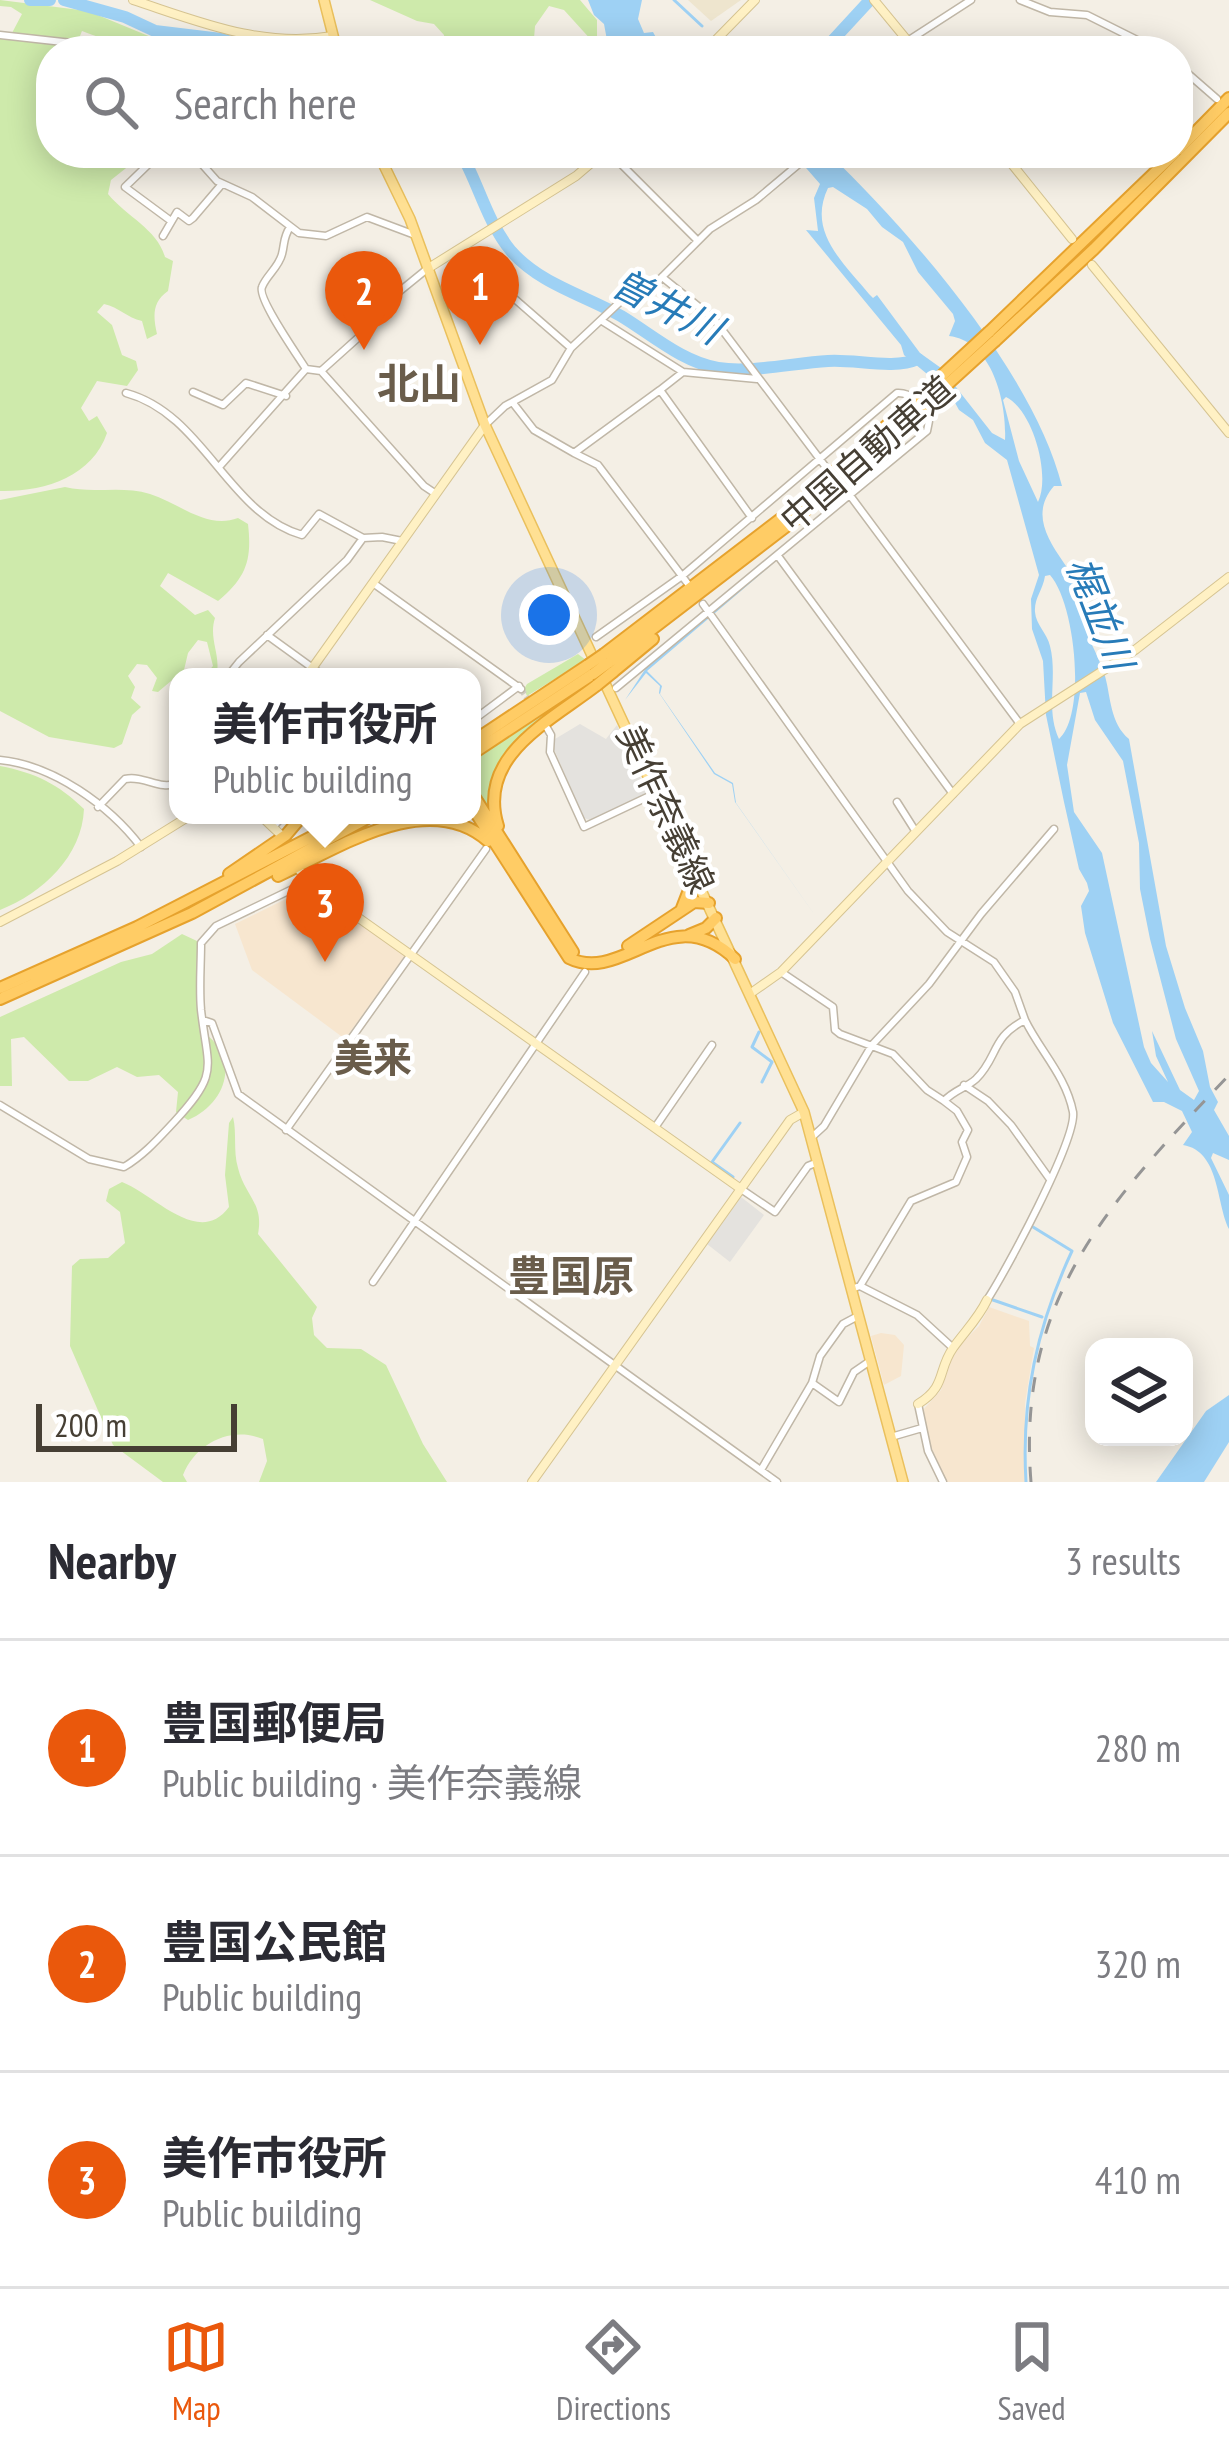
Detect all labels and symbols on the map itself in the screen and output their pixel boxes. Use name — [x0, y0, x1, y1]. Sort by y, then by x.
pin: 1 — [441, 246, 519, 345]
pin: 2 — [325, 251, 403, 350]
water label: 曽井川 — [604, 256, 734, 357]
district label: 北山 — [377, 356, 461, 411]
street label: 中国自動車道 — [770, 365, 964, 542]
water label: 梶並川 — [1056, 549, 1147, 680]
your location — [519, 585, 579, 645]
street label: 美作奈義線 — [607, 717, 726, 900]
pin: 3 — [286, 863, 364, 962]
district label: 美来 — [334, 1032, 412, 1083]
district label: 豊国原 — [508, 1248, 634, 1303]
scale bar — [36, 1398, 237, 1451]

